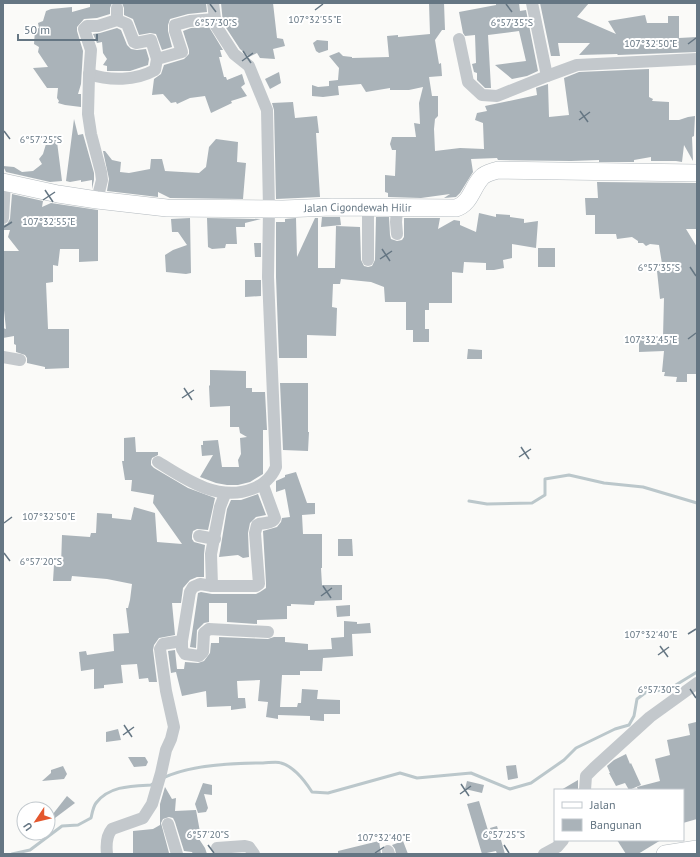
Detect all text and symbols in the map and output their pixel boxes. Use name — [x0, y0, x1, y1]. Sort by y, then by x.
text: 107°32'55"E — [288, 13, 342, 26]
scale bar — [18, 16, 97, 42]
text: 6°57'30"S — [195, 16, 237, 29]
text: 6°57'35"S — [491, 16, 533, 29]
text: 50 m — [24, 22, 50, 37]
text: 107°32'50"E — [624, 37, 678, 50]
text: 6°57'25"S — [20, 133, 62, 146]
street label: Jalan Cigondewah Hilir — [303, 200, 412, 215]
text: 107°32'55"E — [22, 215, 76, 228]
text: 6°57'35"S — [638, 261, 680, 274]
text: 107°32'45"E — [624, 333, 678, 346]
text: 107°32'50"E — [22, 510, 76, 523]
text: 6°57'20"S — [20, 555, 62, 568]
text: 107°32'40"E — [624, 628, 678, 641]
text: 6°57'30"S — [638, 683, 680, 696]
legend — [554, 789, 684, 841]
text: Jalan — [589, 797, 615, 812]
north arrow — [16, 801, 56, 841]
text: Bangunan — [590, 817, 642, 832]
text: U — [20, 820, 36, 834]
text: 6°57'20"S — [187, 828, 229, 841]
text: 6°57'25"S — [483, 828, 525, 841]
text: 107°32'40"E — [357, 831, 411, 844]

